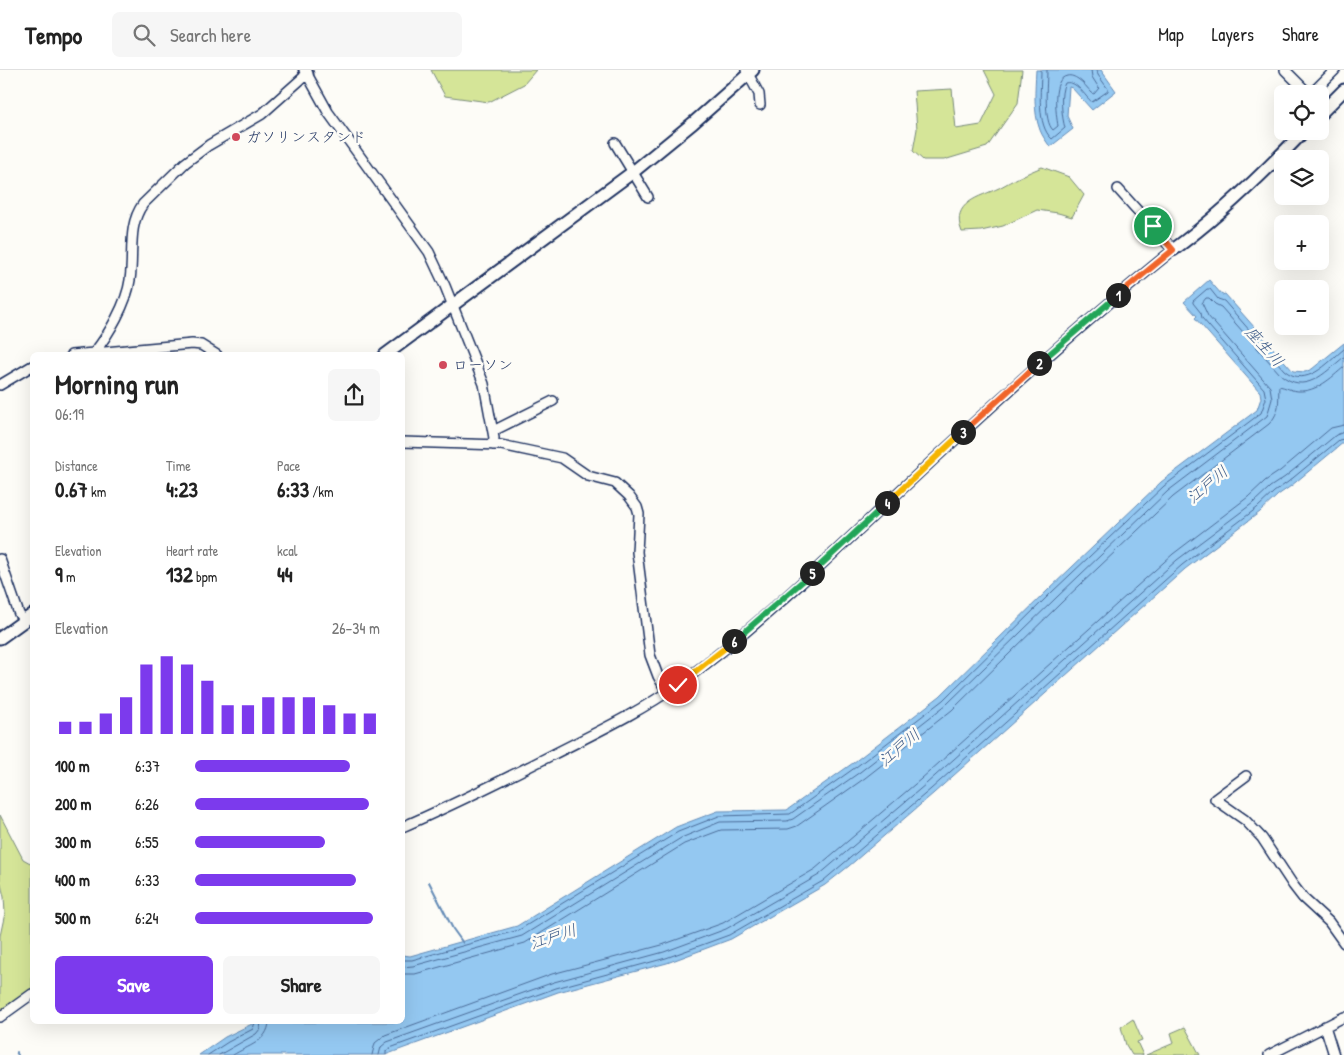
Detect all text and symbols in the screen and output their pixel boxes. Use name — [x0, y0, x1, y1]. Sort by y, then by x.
search box — [112, 12, 462, 57]
text: Tempo — [25, 19, 82, 51]
icon: search — [130, 21, 158, 49]
text: Search here — [170, 22, 251, 48]
text: Map — [1158, 22, 1184, 47]
text: Layers — [1212, 22, 1254, 47]
text: Share — [1282, 22, 1319, 47]
map controls — [1274, 85, 1329, 335]
button: locate — [1274, 85, 1329, 140]
place label: ガソリンスタンド — [246, 126, 366, 147]
marker: ガソリンスタンド — [230, 131, 242, 143]
button: layers — [1274, 150, 1329, 205]
pin — [1132, 205, 1174, 247]
icon: arrive — [1139, 212, 1167, 240]
button: + — [1274, 215, 1329, 270]
button: − — [1274, 280, 1329, 335]
pin: 1 — [1106, 282, 1130, 308]
text: 1 — [1116, 286, 1121, 305]
water label: 座生川 — [1241, 321, 1289, 371]
pin: 2 — [1026, 350, 1052, 376]
place label: ローソン — [453, 354, 513, 375]
text: 2 — [1036, 354, 1043, 373]
marker: ローソン — [437, 359, 449, 371]
text: Morning run — [55, 365, 179, 403]
button: share — [328, 369, 380, 421]
text: 06:19 — [55, 403, 84, 425]
pin: 3 — [950, 420, 976, 444]
text: 3 — [960, 423, 967, 442]
text: Distance — [55, 456, 98, 475]
text: Time — [166, 456, 191, 475]
text: Pace — [277, 456, 300, 475]
water label: 江戸川 — [1182, 460, 1232, 508]
text: 0.67 — [55, 475, 88, 504]
text: 4:23 — [166, 475, 198, 504]
text: 6:33 — [277, 475, 309, 504]
text: km — [88, 482, 106, 501]
text: /km — [309, 482, 334, 501]
pin: 4 — [874, 490, 900, 516]
text: 4 — [885, 494, 890, 513]
text: Elevation — [55, 541, 102, 560]
text: Heart rate — [166, 541, 218, 560]
text: kcal — [277, 541, 297, 560]
text: 9 — [55, 560, 63, 589]
text: 132 — [166, 560, 193, 589]
text: 44 — [277, 560, 293, 589]
pin: 5 — [800, 560, 824, 586]
text: 5 — [810, 564, 815, 583]
text: m — [63, 567, 75, 586]
text: bpm — [193, 567, 217, 586]
text: Elevation — [55, 617, 108, 639]
text: 26–34 m — [332, 617, 380, 639]
pin: 6 — [722, 628, 746, 654]
text: 6 — [732, 632, 737, 651]
pin — [657, 664, 699, 706]
icon: check — [664, 671, 692, 699]
water label: 江戸川 — [874, 723, 924, 771]
text: 100 m — [55, 755, 90, 777]
text: 6:37 — [135, 755, 160, 777]
text: 200 m — [55, 793, 91, 815]
text: 6:26 — [135, 793, 159, 815]
text: 300 m — [55, 831, 91, 853]
text: 6:55 — [135, 831, 159, 853]
text: 400 m — [55, 869, 90, 891]
text: 6:33 — [135, 869, 159, 891]
text: 500 m — [55, 907, 91, 929]
text: 6:24 — [135, 907, 159, 929]
water label: 江戸川 — [527, 918, 579, 954]
button: Save — [55, 956, 213, 1014]
button: Share — [223, 956, 380, 1014]

